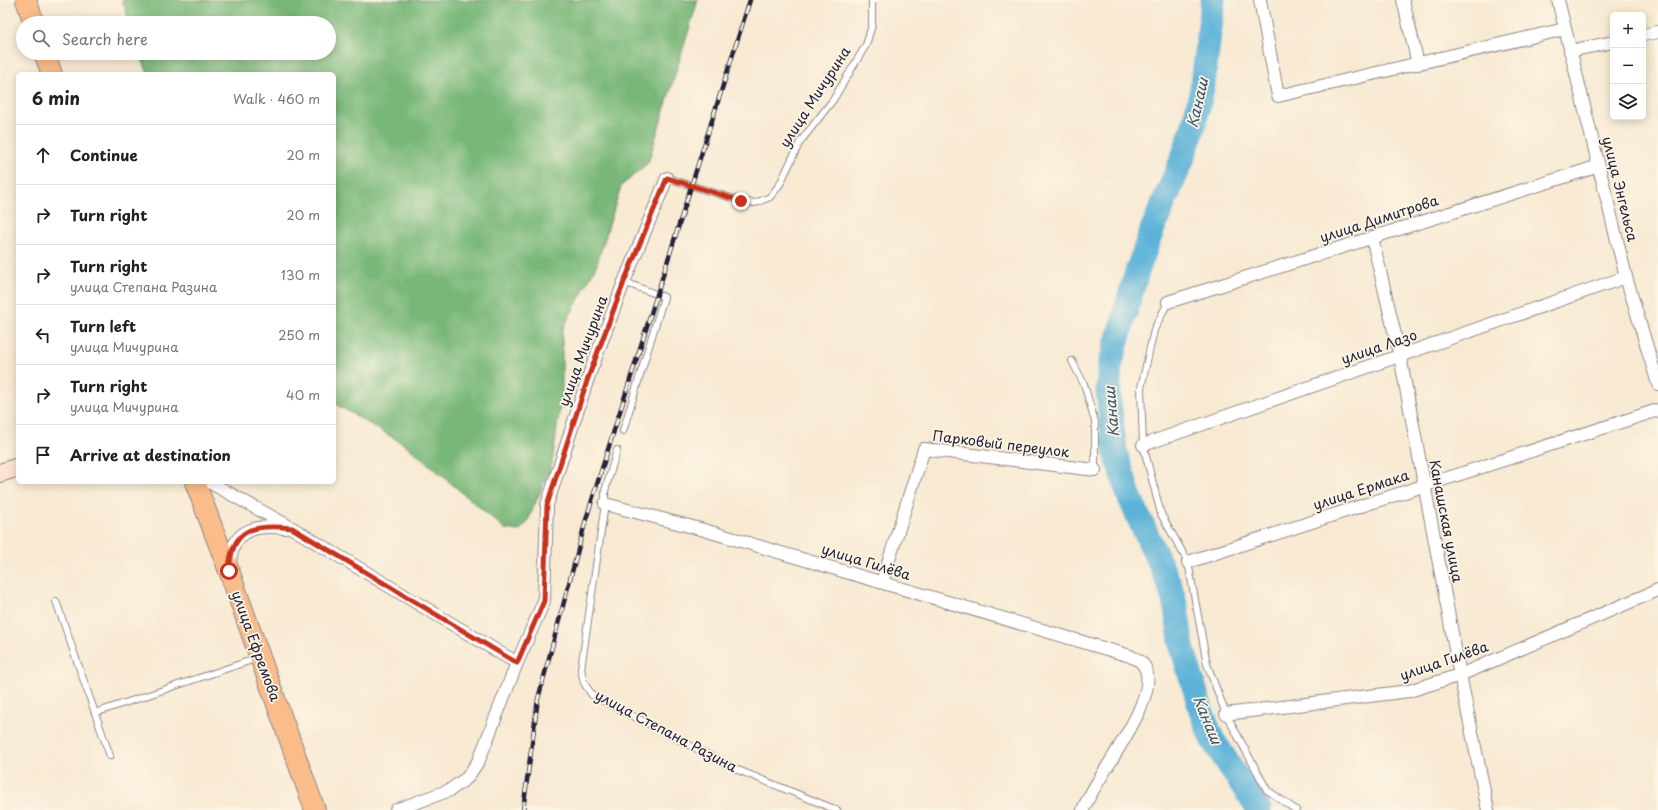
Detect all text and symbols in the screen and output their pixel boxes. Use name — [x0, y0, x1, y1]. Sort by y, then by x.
map controls — [1610, 12, 1646, 120]
button: + — [1610, 12, 1646, 48]
search box — [16, 16, 336, 60]
icon: search — [30, 27, 52, 49]
text: Search here — [62, 27, 148, 50]
street label: улица Мичурина — [774, 42, 855, 151]
button: − — [1610, 48, 1646, 84]
water label: Канаш — [1180, 74, 1214, 130]
button: layers — [1610, 84, 1646, 120]
text: 6 min — [32, 85, 80, 111]
text: Walk · 460 m — [233, 89, 320, 108]
street label: улица Энгельса — [1597, 134, 1644, 244]
text: Continue — [70, 143, 138, 166]
icon: ahead — [32, 144, 54, 166]
text: 20 m — [286, 145, 320, 164]
street label: улица Димитрова — [1317, 189, 1441, 248]
route end — [732, 192, 750, 210]
text: Turn right — [70, 203, 147, 226]
icon: right — [32, 204, 54, 226]
text: 20 m — [286, 205, 320, 224]
text: Turn right — [70, 254, 147, 277]
icon: right — [32, 264, 54, 286]
text: 130 m — [281, 265, 320, 284]
text: улица Степана Разина — [70, 277, 217, 296]
street label: улица Мичурина — [553, 292, 612, 409]
text: Turn left — [70, 314, 136, 337]
icon: left — [32, 324, 54, 346]
street label: улица Лазо — [1338, 324, 1420, 369]
text: 250 m — [278, 325, 320, 344]
text: улица Мичурина — [70, 337, 178, 356]
text: Turn right — [70, 374, 147, 397]
icon: right — [32, 384, 54, 406]
water label: Канаш — [1097, 384, 1124, 438]
text: 40 m — [286, 385, 320, 404]
text: улица Мичурина — [70, 397, 178, 416]
street label: Парковый переулок — [932, 425, 1071, 462]
text: Arrive at destination — [70, 443, 231, 466]
icon: arrive — [32, 444, 54, 466]
street label: Канашская улица — [1424, 458, 1469, 584]
street label: улица Ермака — [1310, 464, 1412, 515]
street label: улица Гилёва — [819, 538, 914, 585]
route start — [220, 562, 238, 580]
street label: улица Ефремова — [227, 587, 286, 704]
street label: улица Гилёва — [1397, 636, 1491, 685]
street label: улица Степана Разина — [591, 684, 741, 777]
water label: Канаш — [1188, 692, 1229, 749]

